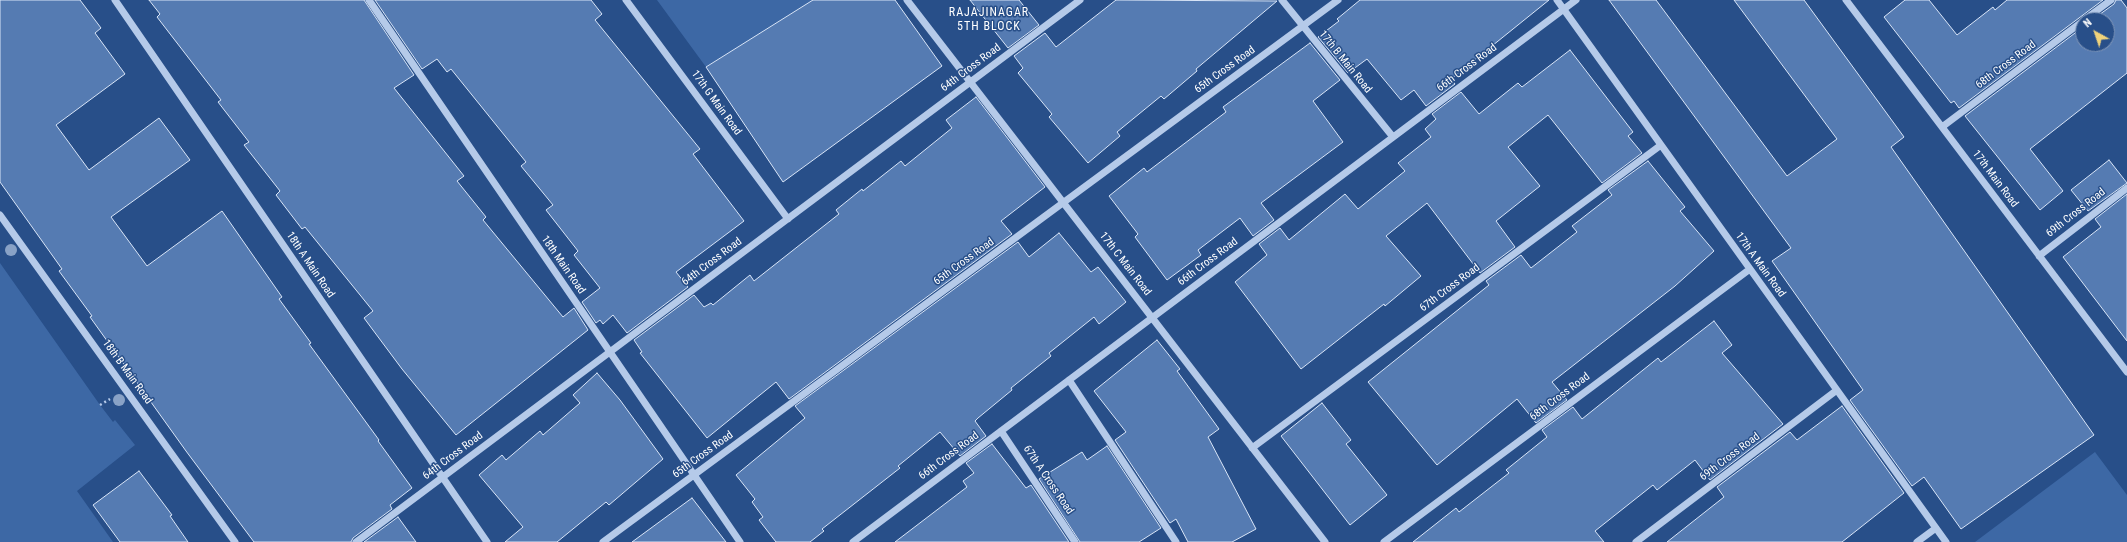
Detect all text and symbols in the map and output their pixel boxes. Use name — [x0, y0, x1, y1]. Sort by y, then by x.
district label: RAJAJINAGAR 5TH BLOCK — [949, 6, 1029, 34]
north arrow — [2075, 12, 2115, 52]
text: N — [2081, 16, 2094, 30]
street label: 17th B Main Road — [1316, 28, 1374, 96]
street label: 68th Cross Road — [1973, 38, 2039, 92]
street label: 64th Cross Road — [938, 41, 1004, 95]
street label: 66th Cross Road — [1434, 41, 1500, 95]
street label: 65th Cross Road — [1192, 44, 1258, 96]
street label: 17th G Main Road — [688, 68, 744, 138]
street label: 17th Main Road — [1969, 148, 2021, 210]
street label: 69th Cross Road — [2044, 186, 2108, 240]
street label: 18th A Main Road — [283, 229, 337, 301]
street label: 17th C Main Road — [1096, 230, 1154, 298]
street label: 17th A Main Road — [1732, 230, 1788, 300]
street label: 18th Main Road — [538, 233, 588, 297]
street label: 64th Cross Road — [679, 235, 745, 289]
street label: 66th Cross Road — [1175, 235, 1241, 289]
street label: 65th Cross Road — [931, 236, 997, 288]
street label: 67th Cross Road — [1417, 261, 1483, 315]
street label: 18th B Main Road — [99, 337, 155, 407]
street label: 68th Cross Road — [1527, 370, 1593, 424]
street label: 64th Cross Road — [420, 429, 486, 483]
street label: 65th Cross Road — [670, 429, 736, 481]
street label: 66th Cross Road — [916, 429, 982, 483]
street label: 69th Cross Road — [1697, 430, 1763, 484]
street label: 67th A Cross Road — [1020, 443, 1076, 517]

